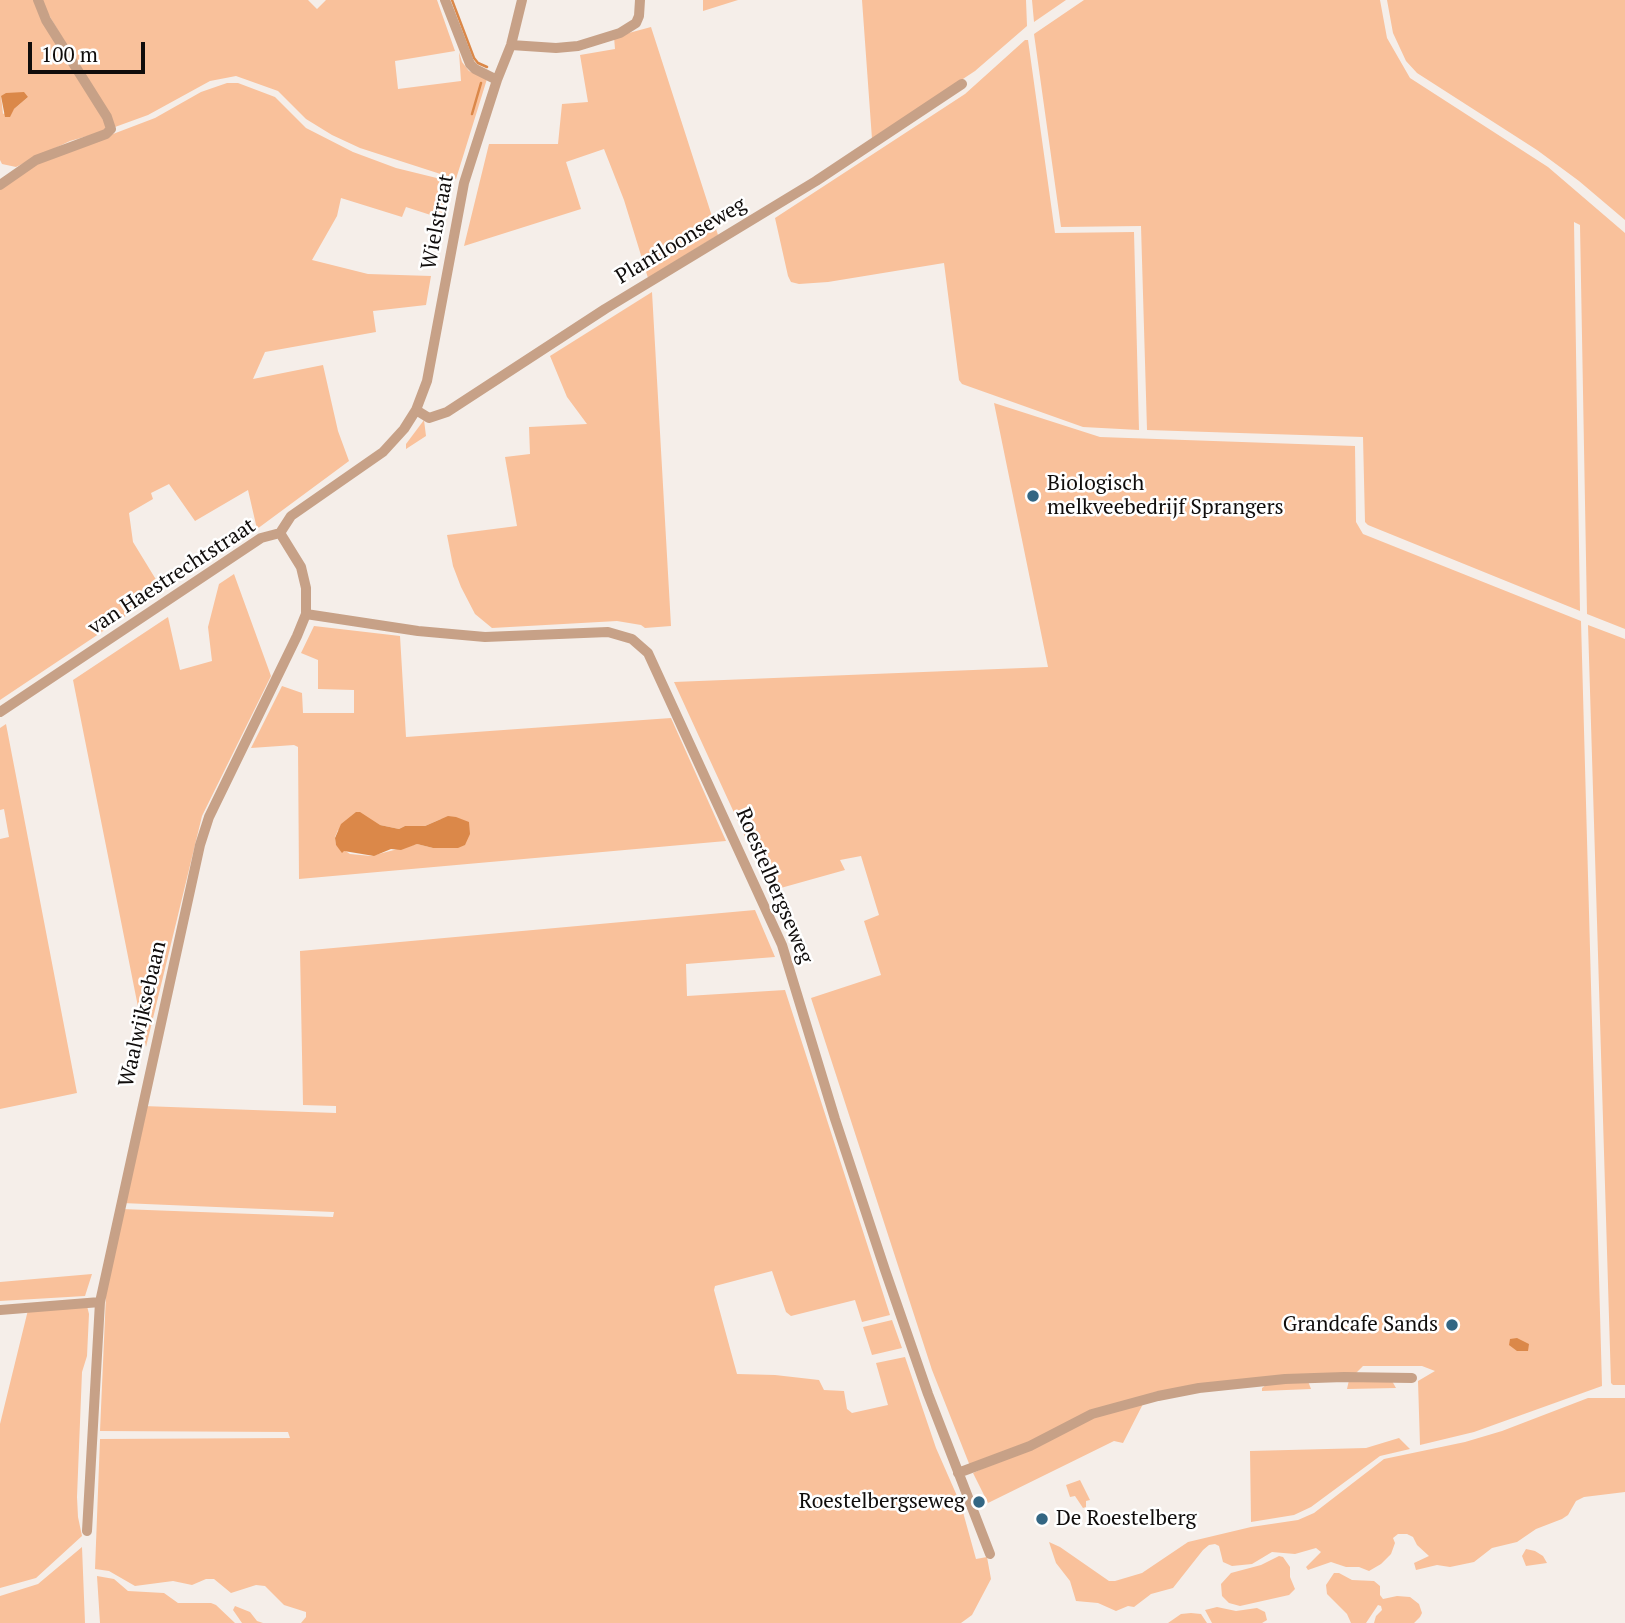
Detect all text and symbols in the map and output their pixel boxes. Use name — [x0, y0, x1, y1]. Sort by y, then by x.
scale bar — [32, 28, 149, 72]
text: 100 m — [41, 40, 98, 68]
street label: Wielstraat — [416, 172, 460, 272]
street label: Plantloonseweg — [611, 192, 751, 290]
place label: Biologisch melkveebedrijf Sprangers — [1047, 471, 1284, 521]
marker: Biologisch melkveebedrijf Sprangers — [1025, 488, 1041, 504]
street label: van Haestrechtstraat — [84, 513, 260, 641]
street label: Roestelbergseweg — [730, 805, 818, 967]
street label: Waalwijksebaan — [114, 939, 172, 1089]
place label: Grandcafe Sands — [1283, 1312, 1438, 1338]
marker: Grandcafe Sands — [1444, 1317, 1460, 1333]
place label: Roestelbergseweg — [799, 1489, 965, 1515]
marker: Roestelbergseweg — [971, 1494, 987, 1510]
place label: De Roestelberg — [1056, 1506, 1197, 1532]
marker: De Roestelberg — [1034, 1511, 1050, 1527]

